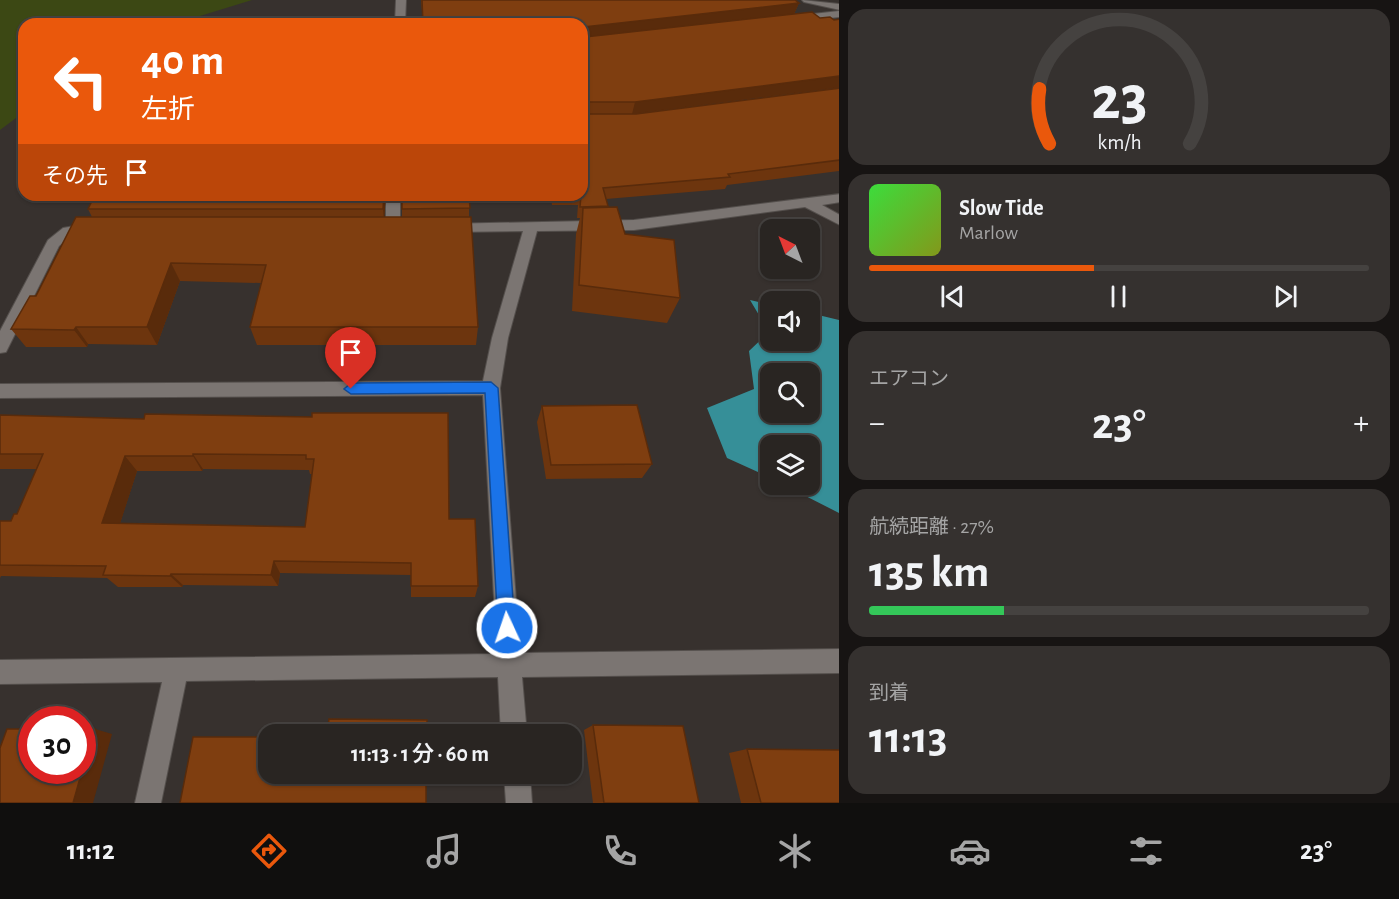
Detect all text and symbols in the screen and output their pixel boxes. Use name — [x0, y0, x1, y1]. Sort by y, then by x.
text: 40 m — [141, 40, 224, 82]
icon: left — [42, 42, 120, 120]
text: 23 — [1091, 68, 1147, 130]
text: 左折 — [141, 96, 195, 123]
text: km/h — [1097, 132, 1141, 153]
icon: arrive — [120, 156, 153, 189]
text: その先 — [42, 165, 108, 187]
text: Slow Tide — [959, 197, 1044, 219]
north arrow — [760, 219, 820, 279]
map controls — [760, 219, 820, 495]
text: Marlow — [959, 223, 1018, 243]
icon: previous — [936, 280, 969, 313]
icon: pause — [1102, 280, 1135, 313]
icon: next — [1269, 280, 1302, 313]
button: sound — [760, 291, 820, 351]
pin — [325, 327, 376, 389]
icon: arrive — [334, 336, 367, 369]
button: search — [760, 363, 820, 423]
text: エアコン — [869, 369, 949, 389]
text: 23° — [1092, 402, 1146, 447]
text: − — [869, 407, 885, 440]
text: + — [1353, 407, 1369, 440]
button: layers — [760, 435, 820, 495]
text: 航続距離 · 27% — [869, 517, 994, 537]
text: 135 km — [869, 550, 989, 595]
position arrow — [475, 596, 539, 660]
text: 到着 — [869, 683, 909, 703]
speed limit sign: 30 — [18, 706, 96, 784]
text: 11:13 — [869, 716, 947, 761]
text: 11:13 · 1 分 · 60 m — [351, 743, 489, 765]
icon: directions — [248, 830, 290, 872]
icon: music — [423, 830, 465, 872]
icon: phone — [599, 830, 641, 872]
icon: climate — [774, 830, 816, 872]
icon: car — [949, 830, 991, 872]
icon: filters — [1125, 830, 1167, 872]
text: 11:12 — [67, 837, 115, 864]
text: 23° — [1300, 837, 1332, 864]

